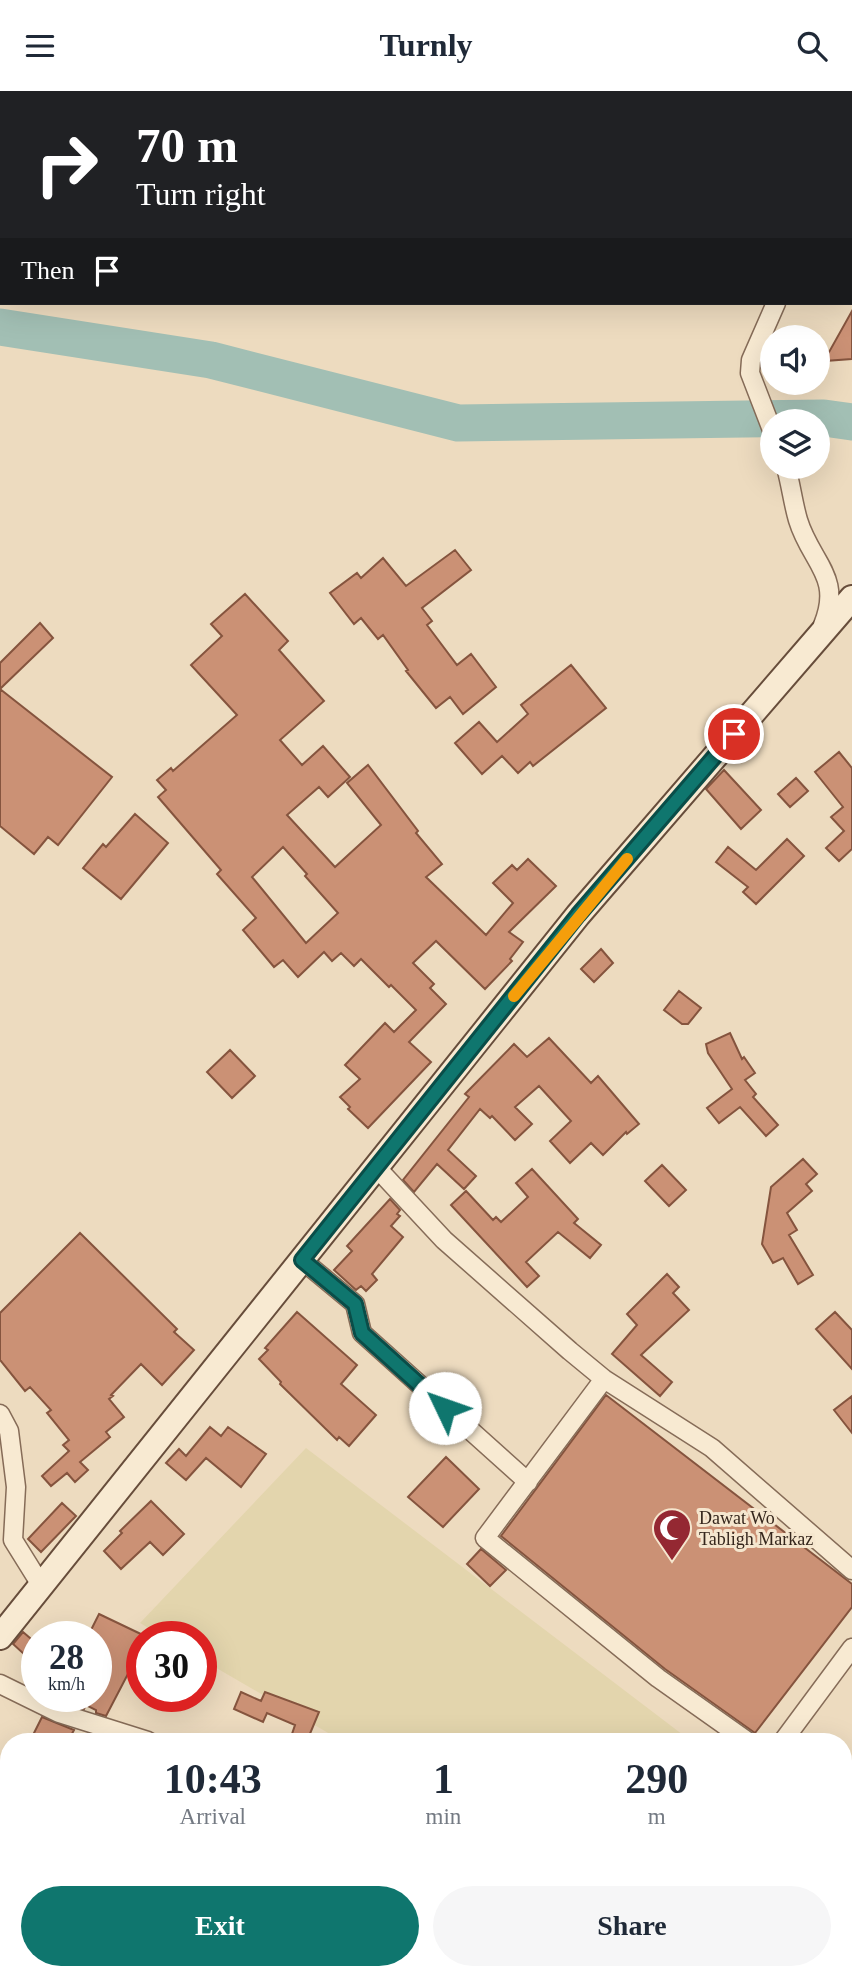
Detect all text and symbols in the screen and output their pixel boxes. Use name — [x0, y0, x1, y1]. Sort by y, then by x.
icon: menu — [21, 27, 59, 65]
text: Turnly — [379, 27, 473, 63]
icon: search — [793, 27, 831, 65]
text: 70 m — [136, 118, 238, 173]
icon: right — [21, 119, 112, 210]
text: Turn right — [136, 176, 266, 212]
icon: arrive — [88, 252, 126, 290]
text: Then — [21, 256, 74, 285]
map controls — [760, 325, 830, 479]
button: sound — [760, 325, 830, 395]
button: layers — [760, 409, 830, 479]
pin — [704, 704, 764, 764]
icon: arrive — [715, 715, 753, 753]
position arrow — [408, 1371, 482, 1445]
mosque icon: Dawat Wo Tabligh Markaz — [651, 1507, 693, 1562]
place label: Dawat Wo Tabligh Markaz — [699, 1508, 813, 1549]
speed limit sign: 30 — [126, 1621, 217, 1712]
text: 28 — [49, 1638, 84, 1677]
text: km/h — [48, 1674, 85, 1694]
text: 10:43 — [164, 1756, 262, 1802]
text: 1 — [433, 1756, 454, 1802]
text: 290 — [625, 1756, 688, 1802]
text: Arrival — [180, 1804, 246, 1829]
text: min — [426, 1804, 461, 1829]
text: m — [648, 1804, 666, 1829]
button: Exit — [21, 1886, 419, 1966]
button: Share — [433, 1886, 831, 1966]

